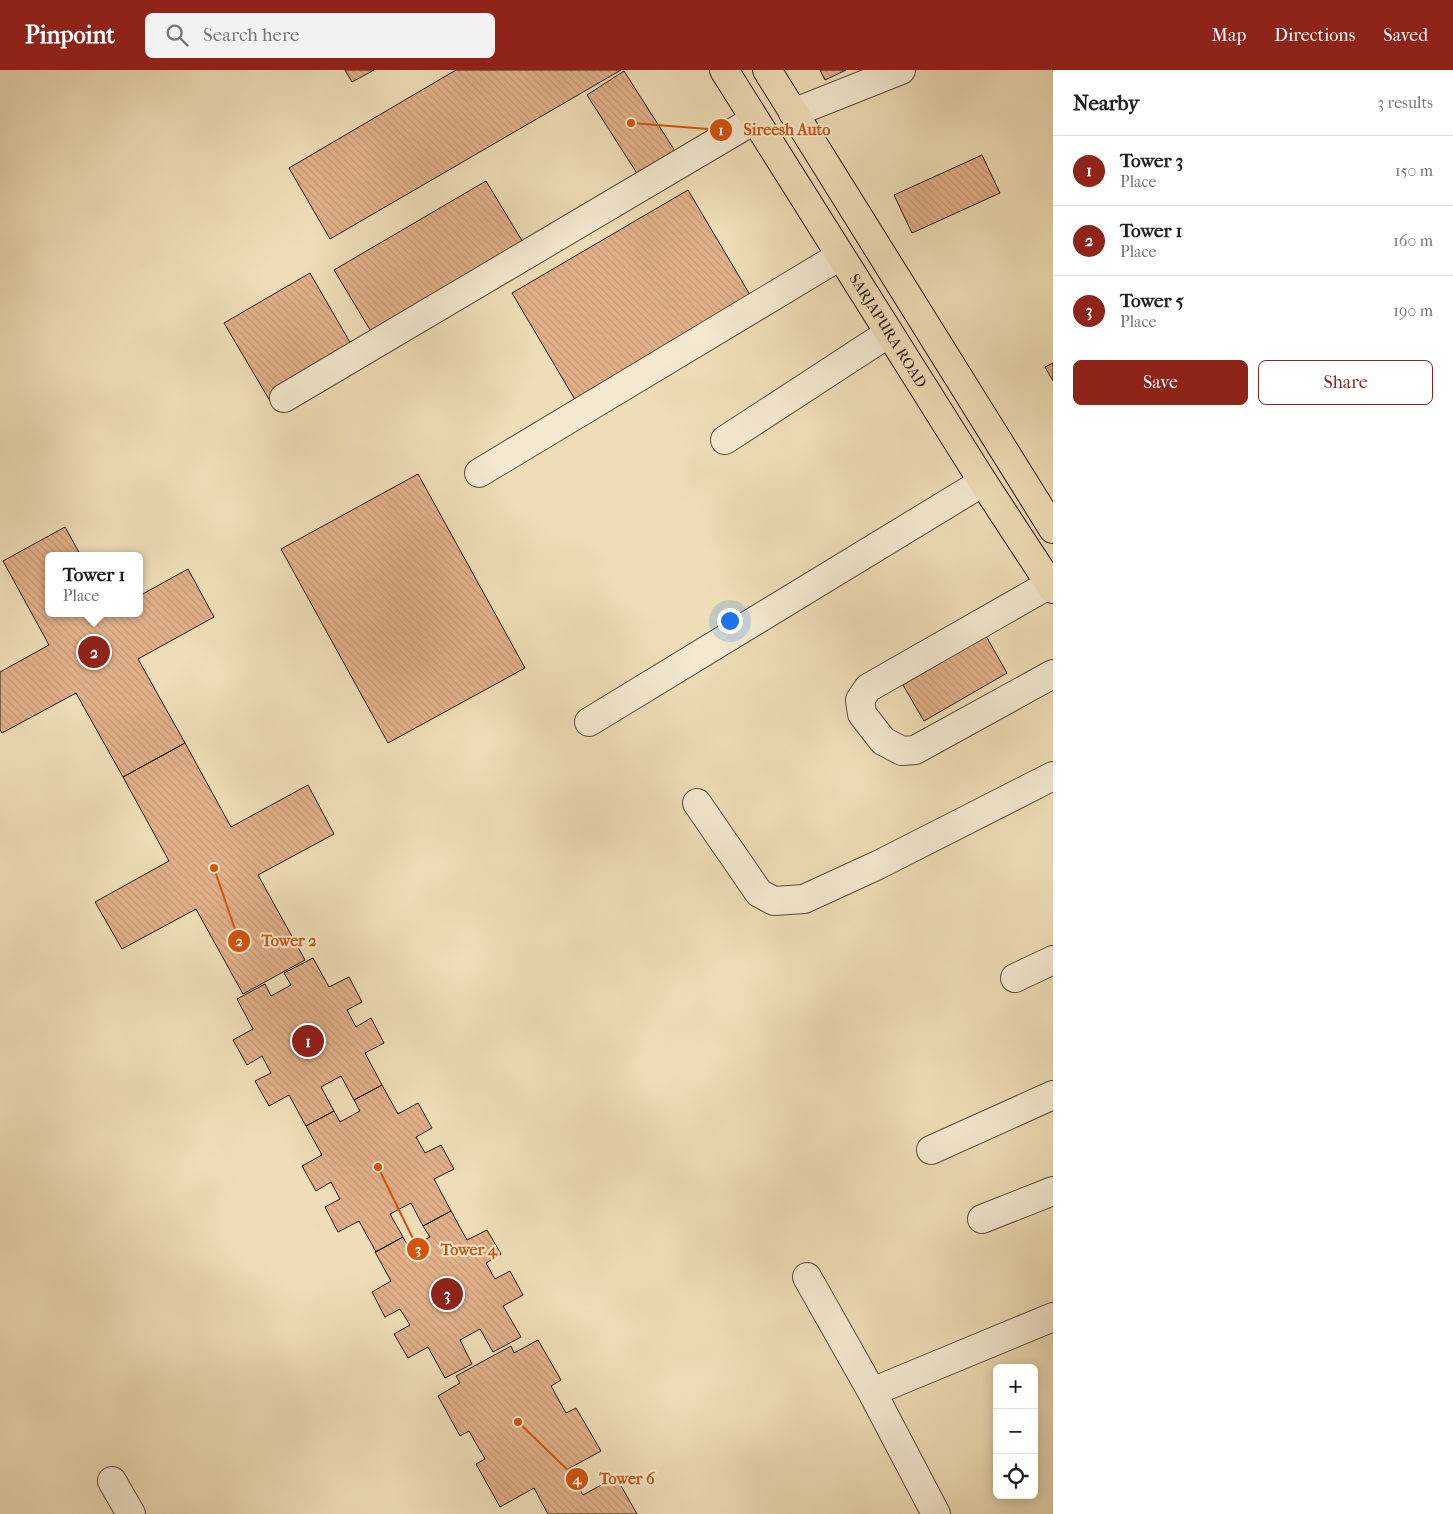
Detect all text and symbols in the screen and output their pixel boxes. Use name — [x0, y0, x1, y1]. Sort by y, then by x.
search box — [145, 13, 495, 58]
text: Pinpoint — [25, 21, 115, 49]
icon: search — [163, 21, 191, 49]
text: Search here — [203, 24, 299, 46]
text: Map — [1212, 25, 1246, 46]
text: Directions — [1274, 25, 1355, 46]
text: Saved — [1383, 25, 1428, 46]
text: Nearby — [1073, 91, 1139, 115]
text: 3 results — [1377, 93, 1433, 112]
callout: Sireesh Auto — [709, 114, 840, 145]
text: Sireesh Auto — [744, 120, 830, 139]
text: 1 — [718, 121, 724, 139]
text: Tower 3 — [1120, 150, 1183, 172]
text: 1 — [1086, 161, 1092, 180]
text: 150 m — [1395, 161, 1433, 180]
text: Place — [1120, 172, 1156, 191]
text: Tower 1 — [1120, 220, 1182, 242]
text: 2 — [1085, 231, 1093, 250]
text: 160 m — [1393, 231, 1433, 250]
text: Place — [1120, 242, 1156, 261]
street label: SARJAPURA ROAD — [845, 270, 930, 391]
text: Tower 5 — [1120, 290, 1184, 312]
text: 3 — [1086, 301, 1092, 320]
text: 190 m — [1393, 301, 1433, 320]
text: Place — [1120, 312, 1156, 331]
button: Save — [1073, 360, 1248, 405]
button: Share — [1258, 360, 1433, 405]
popup — [45, 552, 143, 617]
text: Tower 1 — [63, 564, 125, 586]
text: Place — [63, 586, 99, 605]
your location — [717, 608, 743, 634]
pin: 2 — [78, 633, 110, 671]
callout: Tower 2 — [227, 925, 327, 956]
text: Tower 2 — [260, 931, 317, 950]
text: 2 — [235, 932, 243, 950]
pin: 1 — [292, 1022, 324, 1060]
callout: Tower 4 — [406, 1233, 507, 1264]
text: 3 — [415, 1240, 421, 1258]
text: Tower 4 — [440, 1240, 499, 1260]
pin: 3 — [431, 1275, 463, 1313]
map controls — [993, 1364, 1038, 1499]
button: + — [993, 1364, 1038, 1409]
button: − — [993, 1409, 1038, 1454]
button: locate — [993, 1454, 1038, 1499]
callout: Tower 6 — [565, 1463, 665, 1494]
text: Tower 6 — [598, 1469, 655, 1488]
text: 4 — [572, 1470, 583, 1488]

